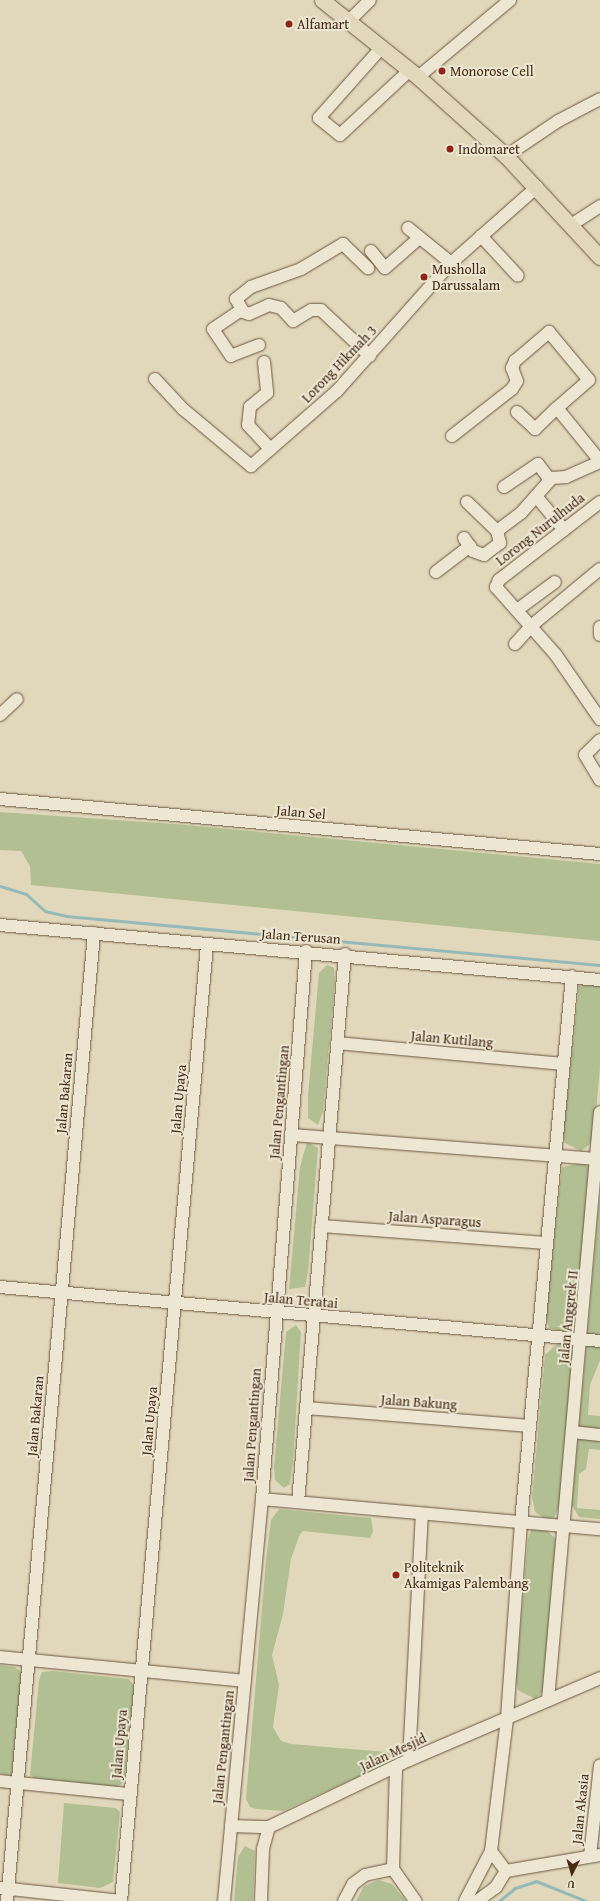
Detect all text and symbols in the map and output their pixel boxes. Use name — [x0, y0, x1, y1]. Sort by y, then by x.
place label: Alfamart — [297, 16, 349, 32]
marker: Alfamart — [284, 19, 294, 29]
place label: Monorose Cell — [450, 63, 534, 79]
marker: Monorose Cell — [437, 66, 447, 76]
place label: Indomaret — [458, 141, 520, 157]
marker: Indomaret — [445, 144, 455, 154]
place label: Musholla Darussalam — [432, 261, 500, 294]
marker: Musholla Darussalam — [419, 272, 429, 282]
street label: Lorong Hikmah 3 — [298, 322, 380, 406]
street label: Lorong Nurulhuda — [492, 489, 588, 569]
street label: Jalan Sel — [275, 801, 327, 823]
street label: Jalan Terusan — [261, 925, 341, 947]
street label: Jalan Kutilang — [410, 1027, 494, 1051]
street label: Jalan Pengantingan — [266, 1044, 292, 1160]
street label: Jalan Bakaran — [52, 1052, 76, 1134]
street label: Jalan Upaya — [167, 1064, 189, 1134]
street label: Jalan Asparagus — [388, 1207, 482, 1231]
street label: Jalan Anggrek II — [555, 1270, 581, 1364]
street label: Jalan Teratai — [263, 1288, 339, 1312]
street label: Jalan Pengantingan — [240, 1368, 264, 1482]
street label: Jalan Bakaran — [23, 1375, 47, 1457]
street label: Jalan Upaya — [138, 1386, 160, 1456]
street label: Jalan Bakung — [380, 1391, 458, 1413]
place label: Politeknik Akamigas Palembang — [404, 1559, 529, 1592]
marker: Politeknik Akamigas Palembang — [391, 1570, 401, 1580]
street label: Jalan Pengantingan — [209, 1689, 237, 1805]
street label: Jalan Upaya — [108, 1709, 130, 1779]
street label: Jalan Mesjid — [357, 1729, 429, 1775]
street label: Jalan Akasia — [568, 1773, 592, 1845]
north arrow — [552, 1853, 592, 1893]
text: U — [567, 1877, 575, 1893]

